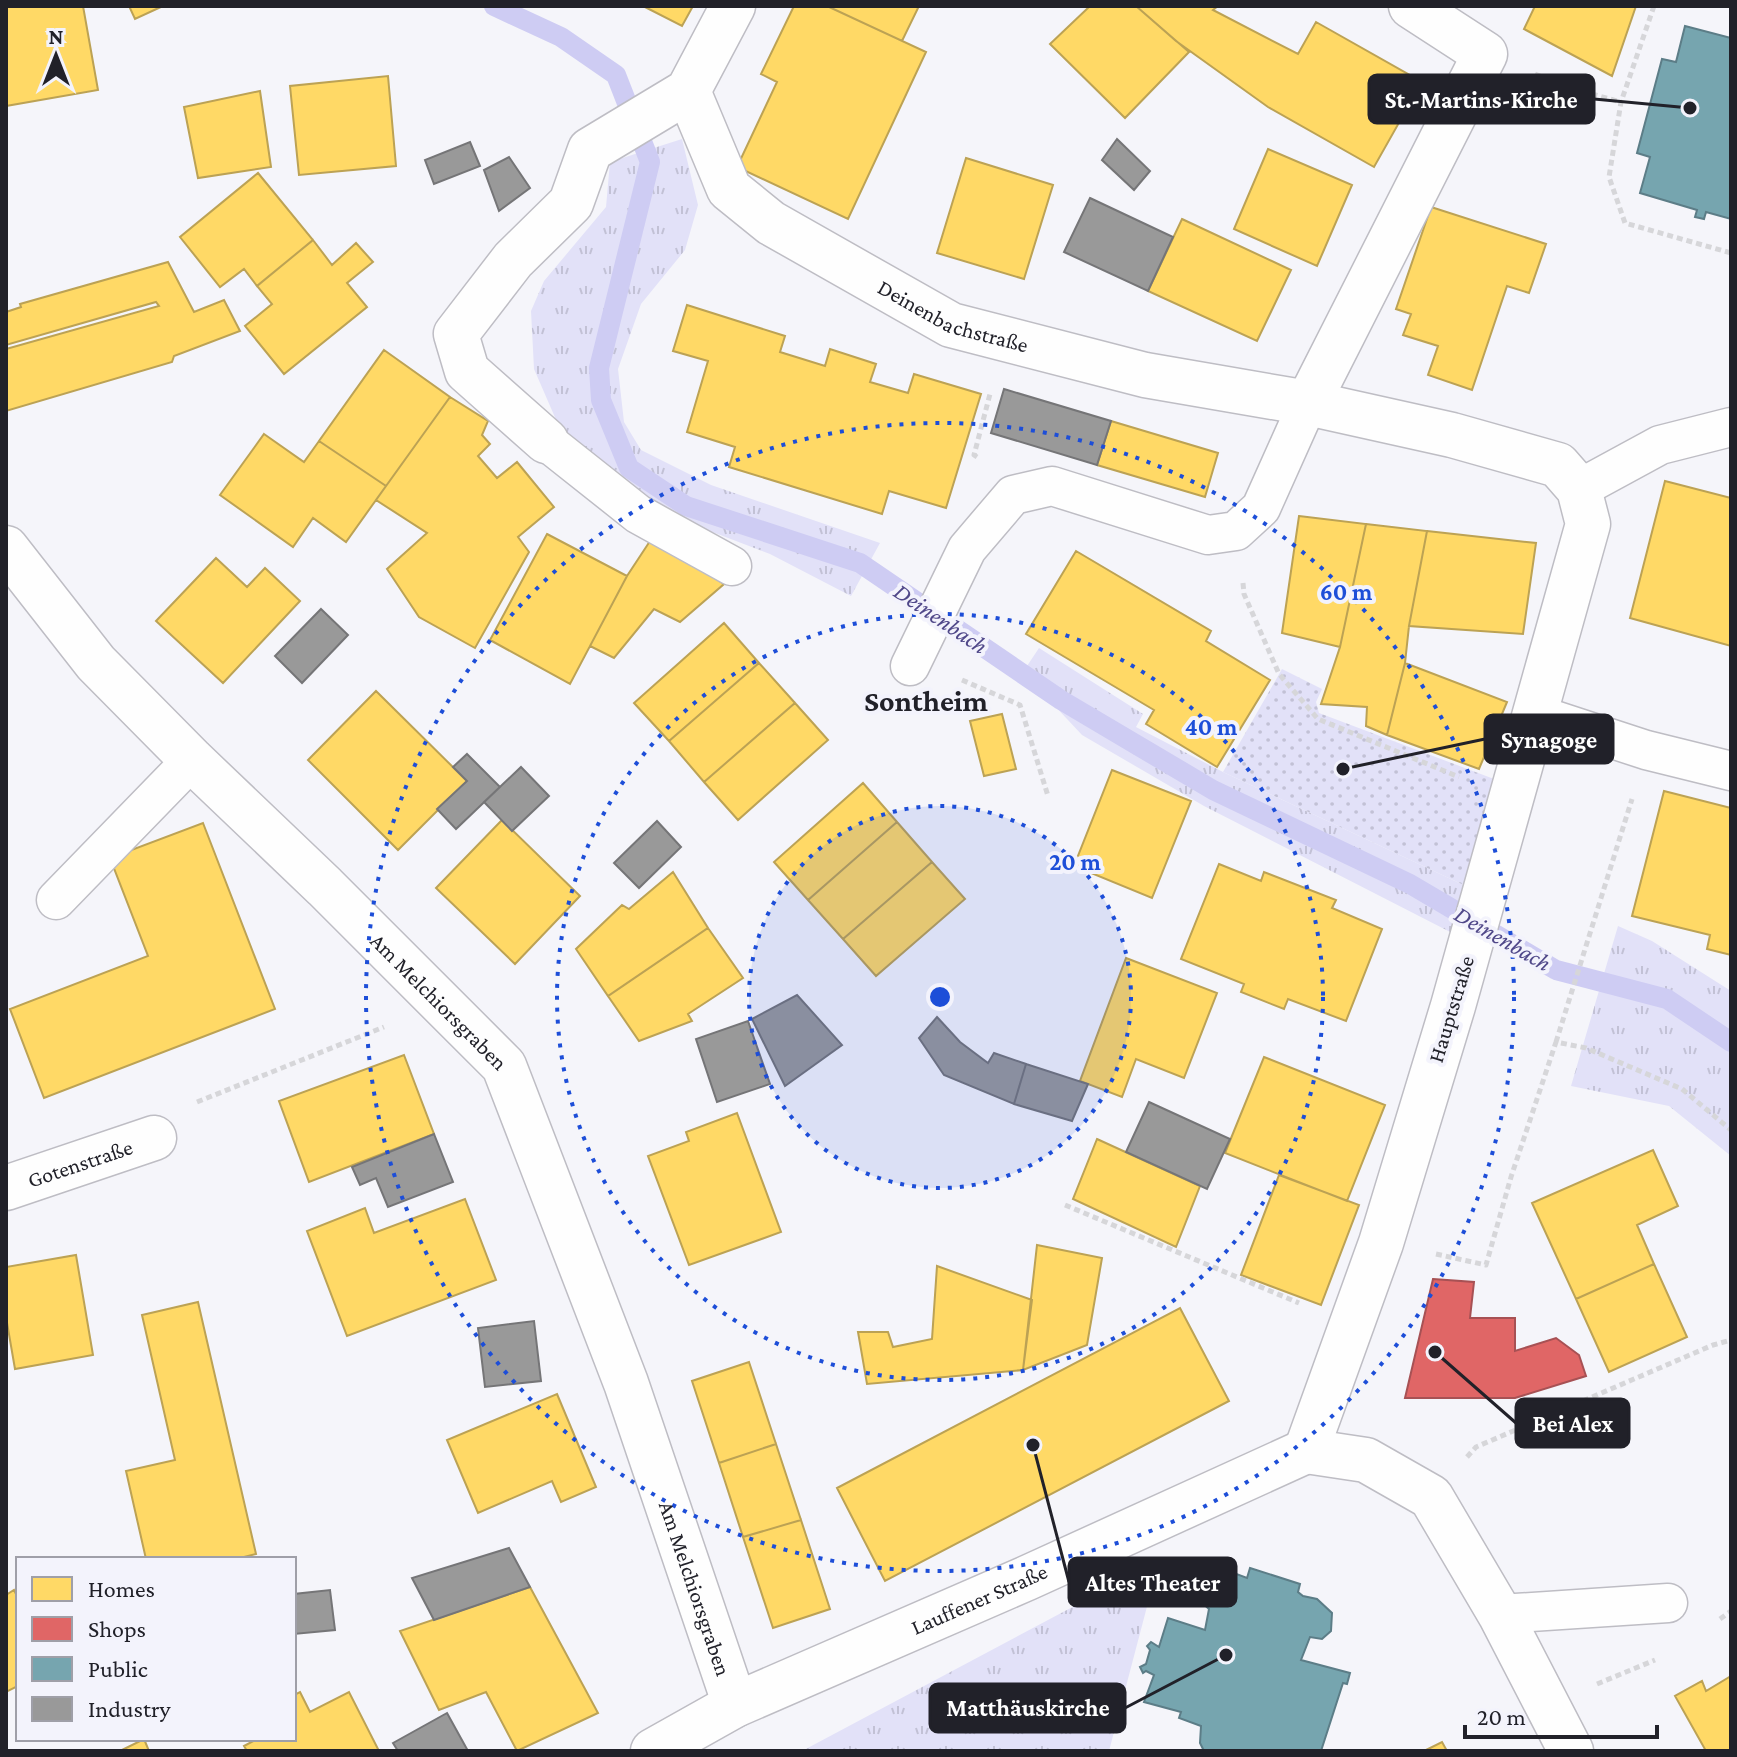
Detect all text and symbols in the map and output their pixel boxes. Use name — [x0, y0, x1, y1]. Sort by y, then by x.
north arrow — [16, 16, 96, 96]
text: N — [49, 24, 64, 49]
callout: St.-Martins-Kirche — [1369, 75, 1594, 123]
text: St.-Martins-Kirche — [1384, 86, 1578, 113]
street label: Deinenbachstraße — [874, 274, 1031, 357]
water label: Deinenbach — [889, 577, 993, 659]
text: 60 m — [1320, 578, 1373, 605]
district label: Sontheim — [864, 684, 989, 717]
text: 40 m — [1185, 713, 1238, 740]
callout: Synagoge — [1485, 715, 1613, 763]
text: Synagoge — [1501, 726, 1597, 753]
text: 20 m — [1049, 848, 1102, 875]
water label: Deinenbach — [1450, 900, 1556, 976]
street label: Am Melchiorsgraben — [366, 928, 513, 1075]
street label: Hauptstraße — [1423, 953, 1479, 1065]
centre of rings — [926, 983, 954, 1011]
street label: Gotenstraße — [24, 1134, 135, 1192]
callout: Bei Alex — [1516, 1399, 1629, 1447]
text: Bei Alex — [1532, 1410, 1614, 1437]
street label: Am Melchiorsgraben — [654, 1498, 737, 1679]
legend — [16, 1557, 296, 1741]
street label: Lauffener Straße — [907, 1558, 1051, 1639]
callout: Altes Theater — [1069, 1558, 1236, 1606]
text: Altes Theater — [1084, 1569, 1221, 1596]
text: Homes — [88, 1575, 155, 1602]
text: Shops — [88, 1615, 146, 1642]
text: Public — [88, 1655, 148, 1682]
callout: Matthäuskirche — [930, 1684, 1125, 1732]
scale bar — [1465, 1689, 1657, 1739]
text: Matthäuskirche — [946, 1694, 1110, 1721]
text: Industry — [88, 1695, 171, 1722]
text: 20 m — [1477, 1703, 1526, 1730]

